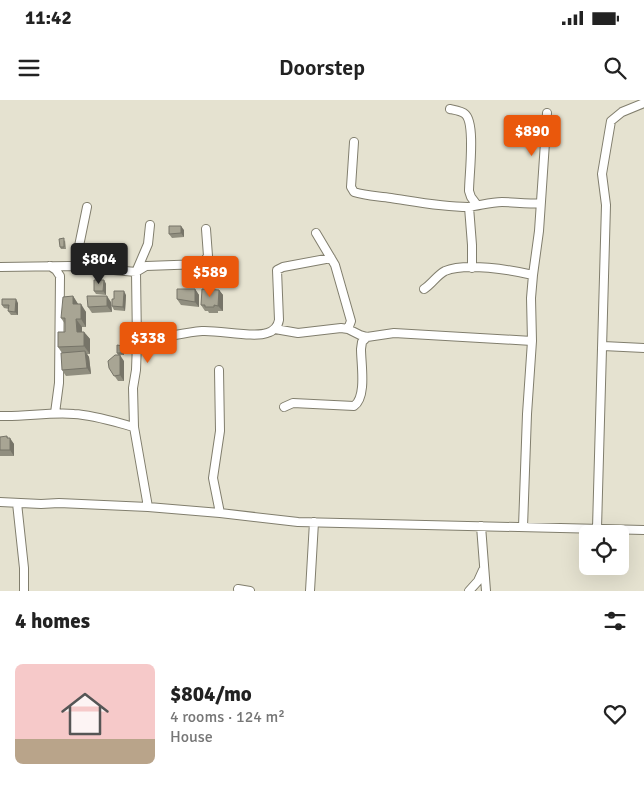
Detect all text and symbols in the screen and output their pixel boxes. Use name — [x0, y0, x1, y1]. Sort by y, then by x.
text: 11:42 — [25, 6, 72, 30]
icon: menu — [15, 54, 43, 82]
text: Doorstep — [279, 54, 365, 81]
icon: search — [601, 54, 629, 82]
pin: $890 — [502, 115, 562, 157]
text: $890 — [515, 121, 549, 141]
pin: $804 — [69, 242, 129, 285]
text: $804 — [82, 249, 116, 269]
pin: $589 — [180, 256, 240, 298]
text: $589 — [193, 262, 227, 282]
pin: $338 — [118, 322, 178, 364]
text: $338 — [131, 328, 165, 348]
map controls — [579, 525, 629, 575]
button: locate — [579, 525, 629, 575]
icon: filters — [601, 607, 629, 635]
text: 4 homes — [15, 608, 90, 634]
text: $804/mo — [170, 681, 252, 707]
icon: home — [55, 684, 115, 744]
icon: heart — [601, 700, 629, 728]
text: 4 rooms · 124 m² — [170, 707, 285, 727]
text: House — [170, 727, 213, 747]

